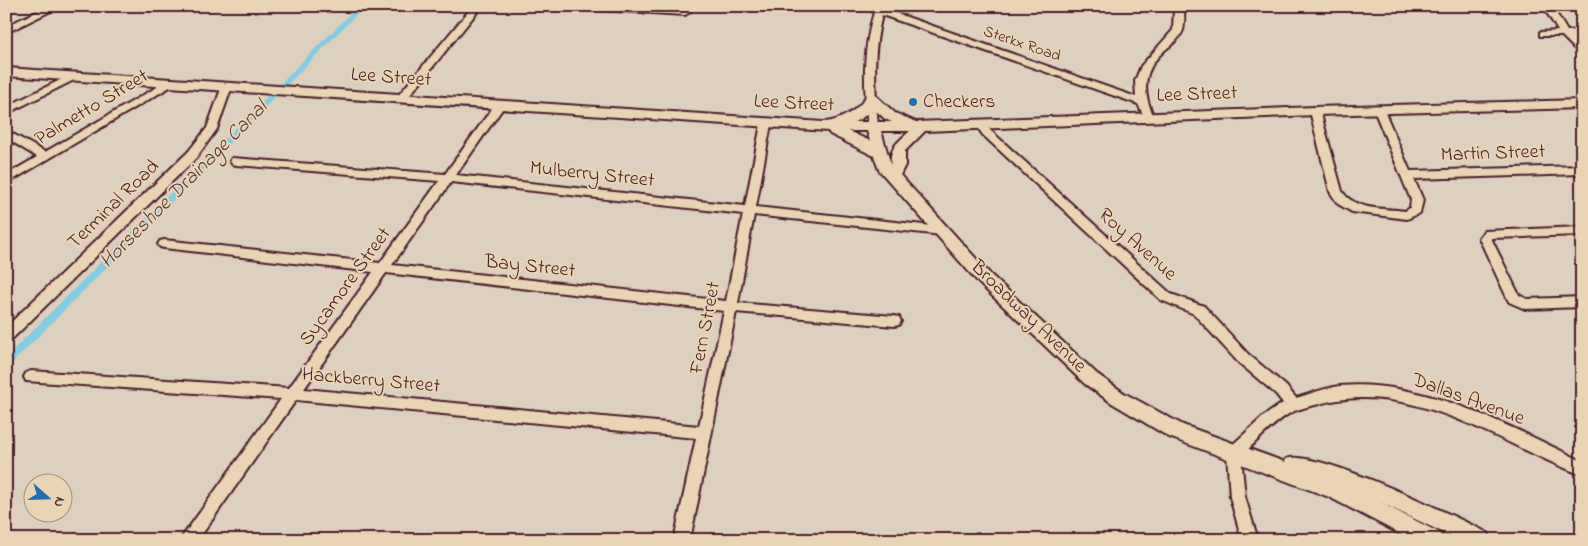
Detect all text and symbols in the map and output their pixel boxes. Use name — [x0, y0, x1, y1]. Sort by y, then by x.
street label: Sterkx Road — [980, 20, 1064, 68]
street label: Lee Street — [350, 61, 433, 95]
street label: Palmetto Street — [30, 62, 155, 153]
street label: Lee Street — [1156, 79, 1238, 111]
street label: Lee Street — [753, 87, 835, 121]
place label: Checkers — [923, 88, 995, 117]
water label: Horseshoe Drainage Canal — [93, 92, 277, 277]
marker: Checkers — [907, 96, 919, 108]
street label: Martin Street — [1440, 138, 1546, 170]
street label: Terminal Road — [61, 153, 167, 257]
street label: Mulberry Street — [528, 154, 656, 196]
street label: Roy Avenue — [1091, 202, 1183, 288]
street label: Sycamore Street — [293, 221, 399, 352]
street label: Bay Street — [482, 248, 577, 286]
street label: Broadway Avenue — [963, 253, 1093, 380]
street label: Fern Street — [683, 279, 729, 378]
street label: Hackberry Street — [301, 361, 442, 402]
street label: Dallas Avenue — [1407, 366, 1528, 434]
north arrow — [22, 474, 72, 524]
text: N — [47, 494, 70, 510]

